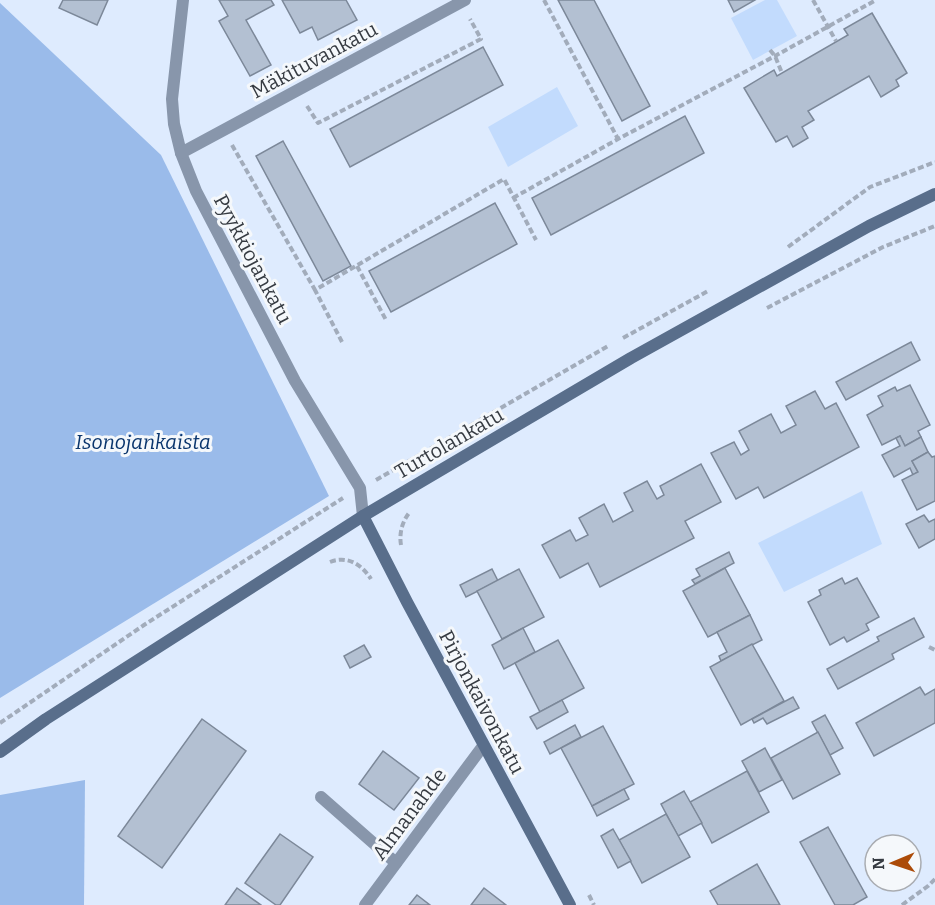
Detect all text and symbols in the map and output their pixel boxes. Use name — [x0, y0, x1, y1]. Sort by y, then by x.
street label: Mäkituvankatu — [247, 17, 381, 103]
street label: Pyykkiojankatu — [208, 190, 297, 328]
street label: Turtolankatu — [390, 402, 508, 484]
park label: Isonojankaista — [75, 430, 211, 455]
street label: Pirjonkaivonkatu — [433, 626, 530, 778]
street label: Almanahde — [367, 763, 451, 865]
north arrow — [863, 833, 923, 893]
text: N — [869, 857, 888, 870]

